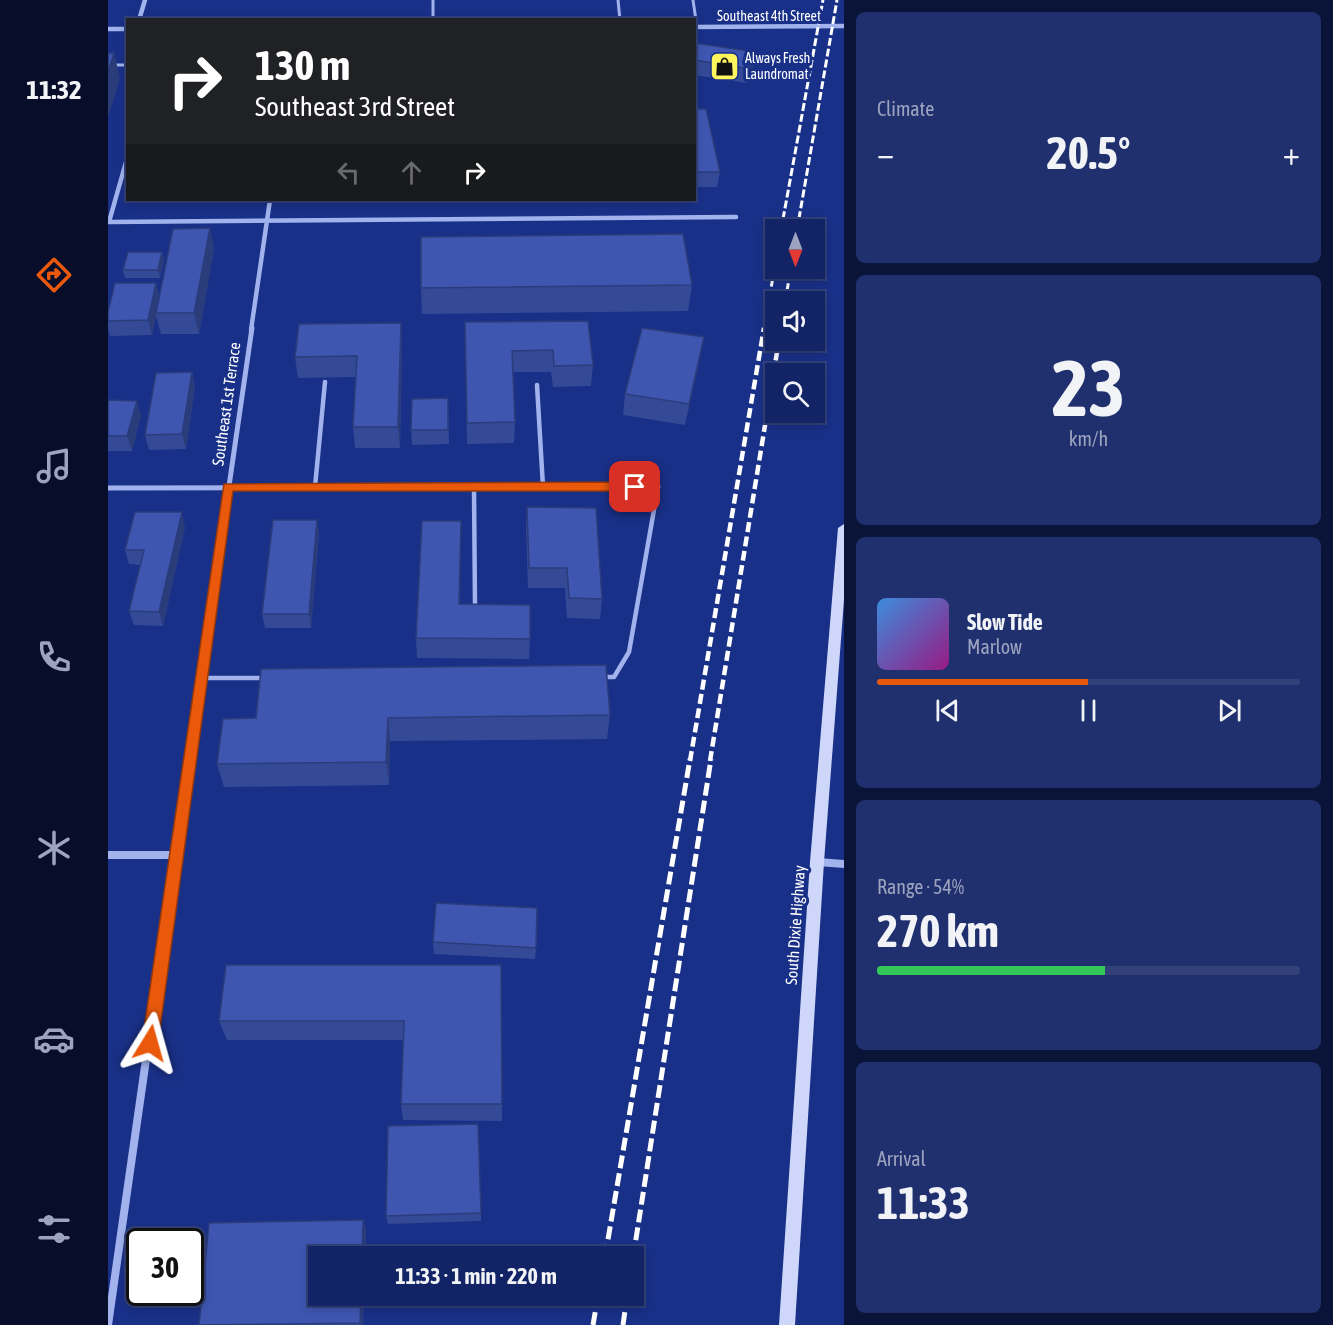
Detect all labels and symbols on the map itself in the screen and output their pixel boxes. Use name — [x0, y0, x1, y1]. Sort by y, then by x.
street label: Southeast 4th Street — [717, 8, 821, 24]
shop icon: Always Fresh Laundromat — [708, 50, 740, 82]
place label: Always Fresh Laundromat — [745, 50, 810, 82]
north arrow — [765, 219, 825, 279]
street label: Southeast 1st Terrace — [208, 341, 244, 467]
pin — [609, 461, 660, 512]
street label: South Dixie Highway — [782, 864, 809, 985]
position arrow — [118, 1011, 182, 1075]
speed limit sign: 30 — [126, 1228, 204, 1306]

